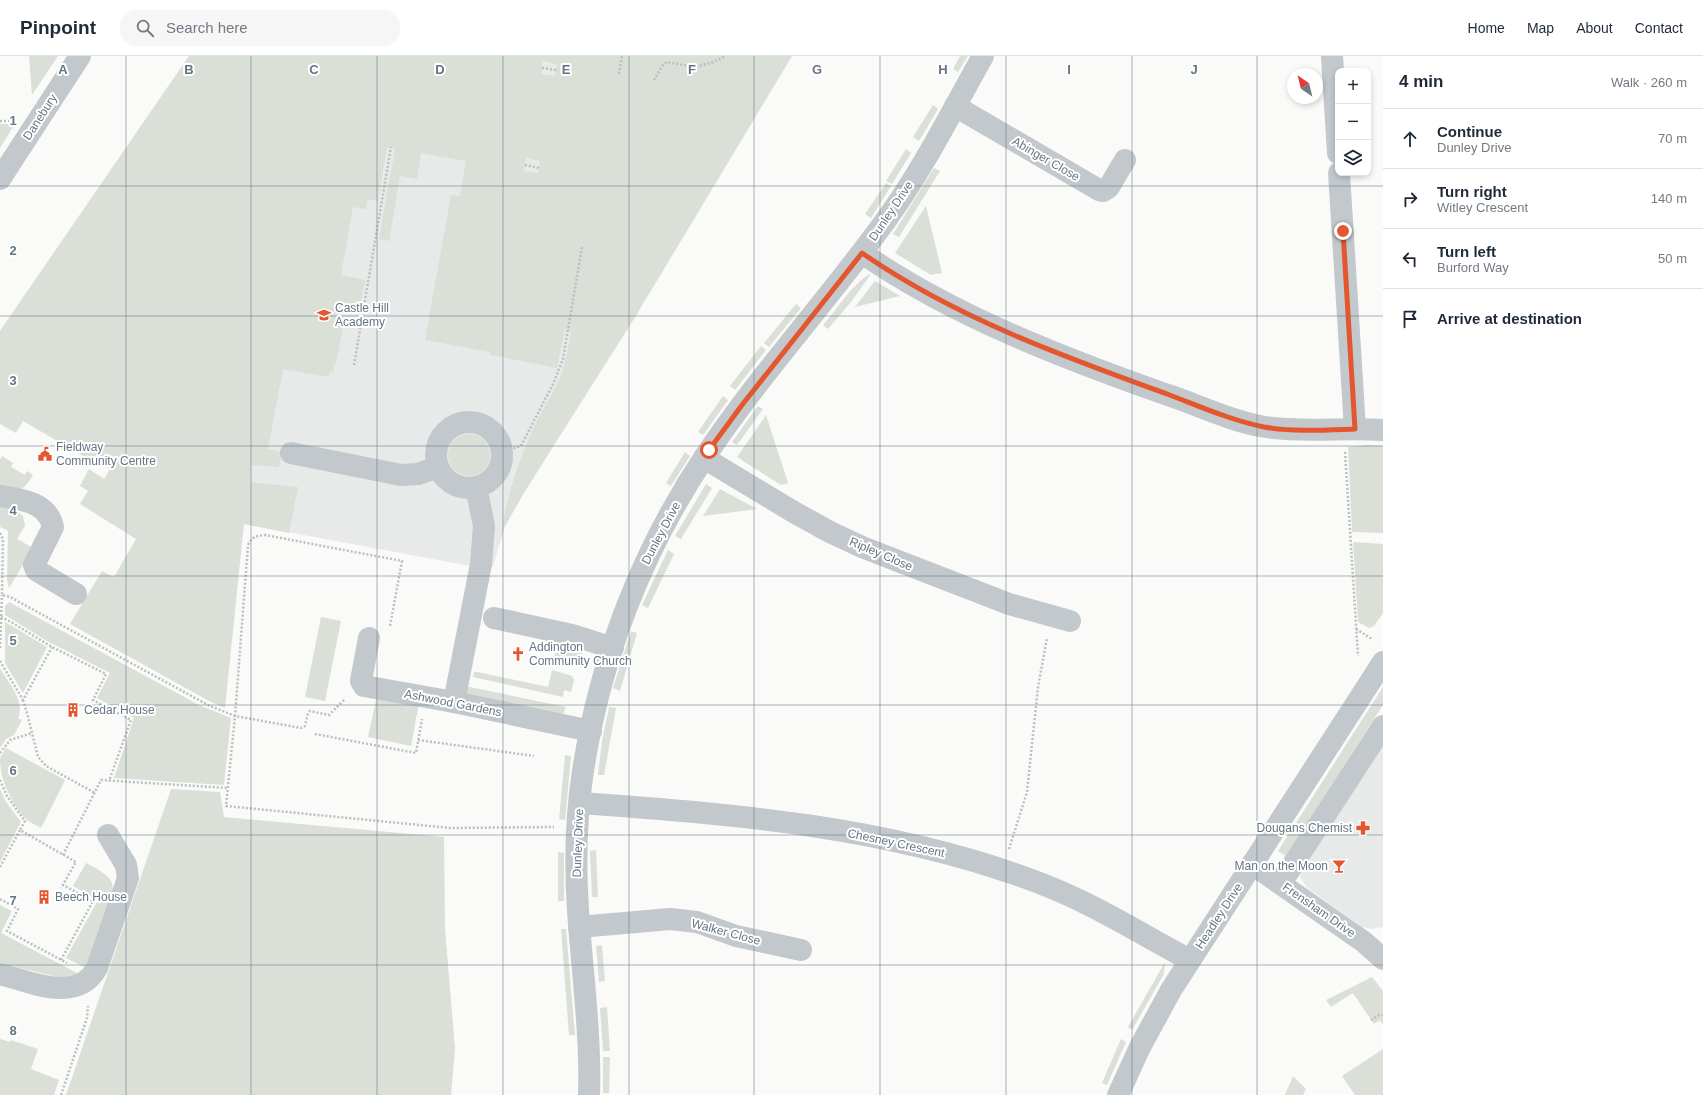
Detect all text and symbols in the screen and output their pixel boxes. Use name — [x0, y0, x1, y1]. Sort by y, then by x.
search box — [120, 10, 400, 46]
text: Pinpoint — [20, 17, 96, 38]
icon: search — [134, 17, 156, 39]
text: Search here — [166, 19, 248, 36]
text: Home — [1468, 20, 1505, 36]
text: Map — [1527, 20, 1554, 36]
text: About — [1576, 20, 1613, 36]
text: Contact — [1635, 20, 1683, 36]
text: A — [58, 62, 68, 77]
text: B — [184, 62, 194, 77]
text: C — [309, 62, 319, 77]
text: D — [435, 62, 445, 77]
text: E — [562, 62, 571, 77]
text: F — [688, 62, 696, 77]
text: G — [812, 62, 822, 77]
text: H — [938, 62, 948, 77]
text: I — [1067, 62, 1071, 77]
text: J — [1190, 62, 1198, 77]
north arrow — [1287, 68, 1323, 104]
map controls — [1335, 68, 1371, 176]
button: + — [1335, 68, 1371, 104]
text: 4 min — [1399, 72, 1443, 91]
text: Walk · 260 m — [1611, 75, 1687, 90]
street label: Danebury — [20, 91, 60, 143]
button: − — [1335, 104, 1371, 140]
text: 1 — [9, 113, 17, 128]
text: Continue — [1437, 123, 1502, 140]
icon: ahead — [1399, 128, 1421, 150]
text: 70 m — [1658, 131, 1687, 146]
street label: Abinger Close — [1010, 134, 1082, 184]
button: layers — [1335, 140, 1371, 176]
text: Dunley Drive — [1437, 140, 1511, 155]
street label: Dunley Drive — [866, 178, 916, 243]
text: Turn right — [1437, 183, 1507, 200]
icon: right — [1399, 188, 1421, 210]
text: 140 m — [1651, 191, 1687, 206]
text: Witley Crescent — [1437, 200, 1528, 215]
route end — [1334, 222, 1352, 240]
text: 2 — [9, 243, 17, 258]
text: Turn left — [1437, 243, 1496, 260]
icon: left — [1399, 248, 1421, 270]
text: 50 m — [1658, 251, 1687, 266]
text: Burford Way — [1437, 260, 1509, 275]
place label: Castle Hill Academy — [335, 301, 389, 329]
school or university icon: Castle Hill Academy — [316, 307, 332, 323]
icon: arrive — [1399, 308, 1421, 330]
text: Arrive at destination — [1437, 310, 1582, 327]
text: 3 — [9, 373, 17, 388]
place label: Fieldway Community Centre — [56, 440, 156, 468]
route start — [700, 441, 718, 459]
public building icon: Fieldway Community Centre — [37, 446, 53, 462]
street label: Dunley Drive — [639, 499, 683, 567]
text: 4 — [9, 503, 17, 518]
street label: Ripley Close — [847, 534, 915, 574]
text: 5 — [9, 633, 17, 648]
place label: Addington Community Church — [529, 640, 632, 668]
church icon: Addington Community Church — [510, 646, 526, 662]
street label: Ashwood Gardens — [403, 687, 503, 719]
building icon: Cedar House — [65, 702, 81, 718]
place label: Cedar House — [84, 703, 155, 717]
text: 6 — [9, 763, 17, 778]
street label: Dunley Drive — [570, 808, 586, 878]
pharmacy icon: Dougans Chemist — [1355, 820, 1371, 836]
place label: Dougans Chemist — [1257, 821, 1353, 835]
street label: Chesney Crescent — [846, 826, 946, 860]
bar icon: Man on the Moon — [1331, 858, 1347, 874]
place label: Man on the Moon — [1235, 859, 1328, 873]
street label: Headley Drive — [1193, 880, 1246, 951]
street label: Frensham Drive — [1280, 880, 1358, 940]
building icon: Beech House — [36, 889, 52, 905]
place label: Beech House — [55, 890, 127, 904]
text: 7 — [9, 893, 17, 908]
street label: Walker Close — [690, 916, 762, 948]
text: 8 — [9, 1023, 17, 1038]

